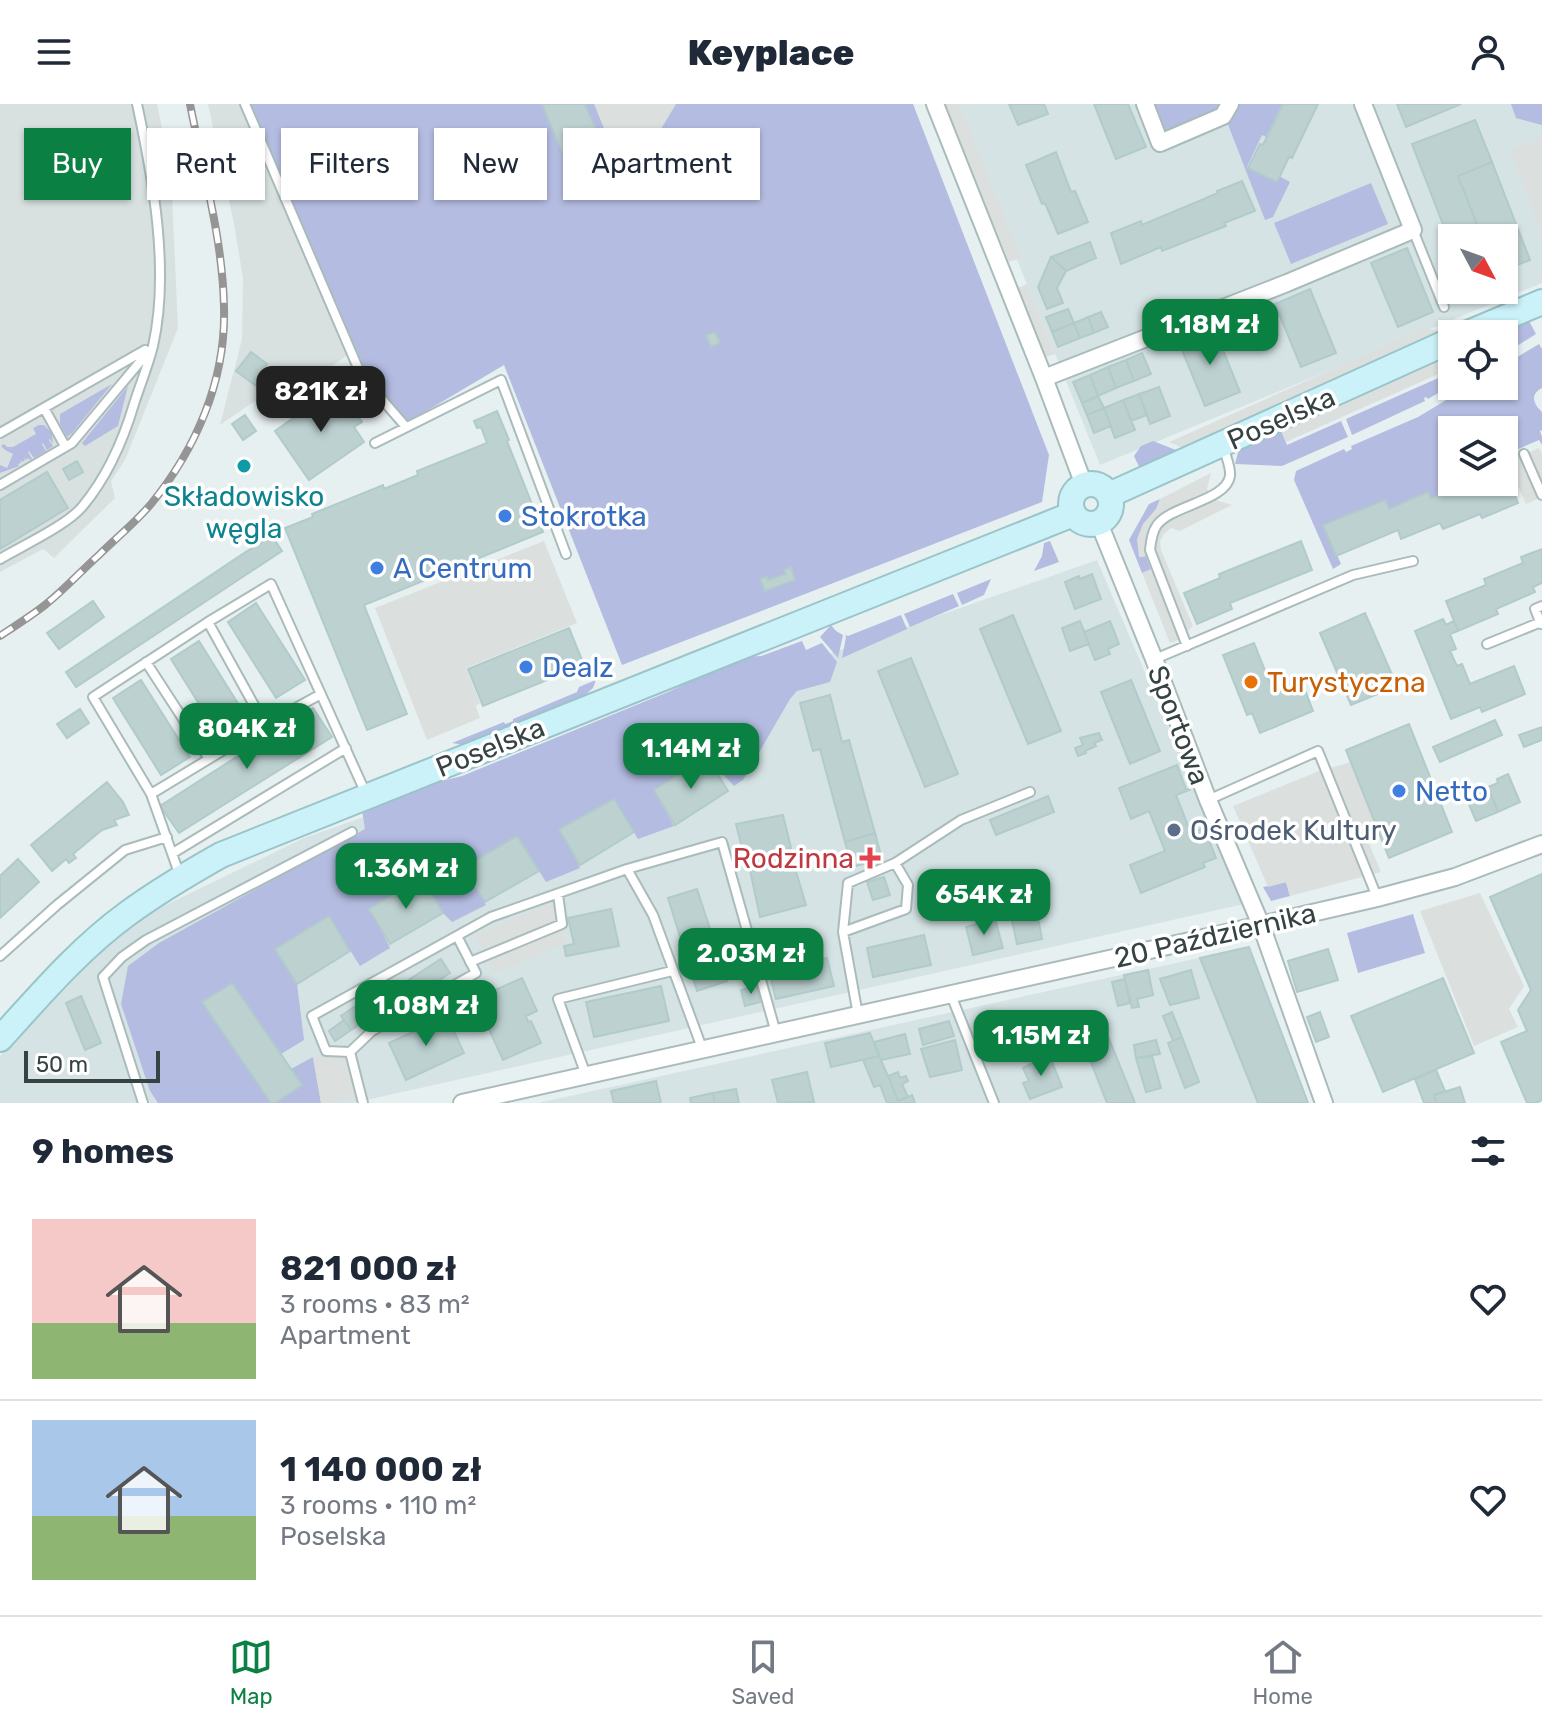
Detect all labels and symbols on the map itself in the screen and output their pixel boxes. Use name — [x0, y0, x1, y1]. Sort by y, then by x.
north arrow — [1438, 224, 1518, 304]
pin: 1.18M zł — [1127, 299, 1293, 367]
pin: 821K zł — [247, 366, 395, 434]
street label: Poselska — [1222, 380, 1340, 457]
marker: Składowisko węgla — [235, 457, 253, 475]
place label: Składowisko węgla — [164, 480, 324, 545]
place label: Stokrotka — [521, 500, 647, 533]
marker: Stokrotka — [496, 507, 514, 525]
place label: A Centrum — [393, 552, 532, 585]
marker: A Centrum — [368, 559, 386, 577]
place label: Dealz — [542, 651, 613, 684]
marker: Dealz — [517, 658, 535, 676]
street label: Sportowa — [1141, 661, 1216, 789]
place label: Turystyczna — [1267, 666, 1426, 699]
marker: Turystyczna — [1242, 673, 1260, 691]
pin: 804K zł — [173, 703, 321, 771]
street label: Poselska — [431, 711, 549, 784]
pin: 1.14M zł — [608, 723, 774, 791]
place label: Netto — [1415, 775, 1488, 808]
marker: Netto — [1390, 782, 1408, 800]
place label: Ośrodek Kultury — [1190, 814, 1397, 847]
marker: Ośrodek Kultury — [1165, 821, 1183, 839]
place label: Rodzinna — [733, 842, 854, 875]
pin: 1.36M zł — [323, 843, 489, 911]
marker: Rodzinna — [861, 849, 879, 867]
pin: 654K zł — [910, 869, 1058, 937]
street label: 20 Października — [1111, 896, 1319, 975]
pin: 2.03M zł — [668, 928, 834, 996]
pin: 1.08M zł — [343, 980, 509, 1048]
pin: 1.15M zł — [958, 1010, 1124, 1078]
scale bar — [24, 1047, 160, 1083]

